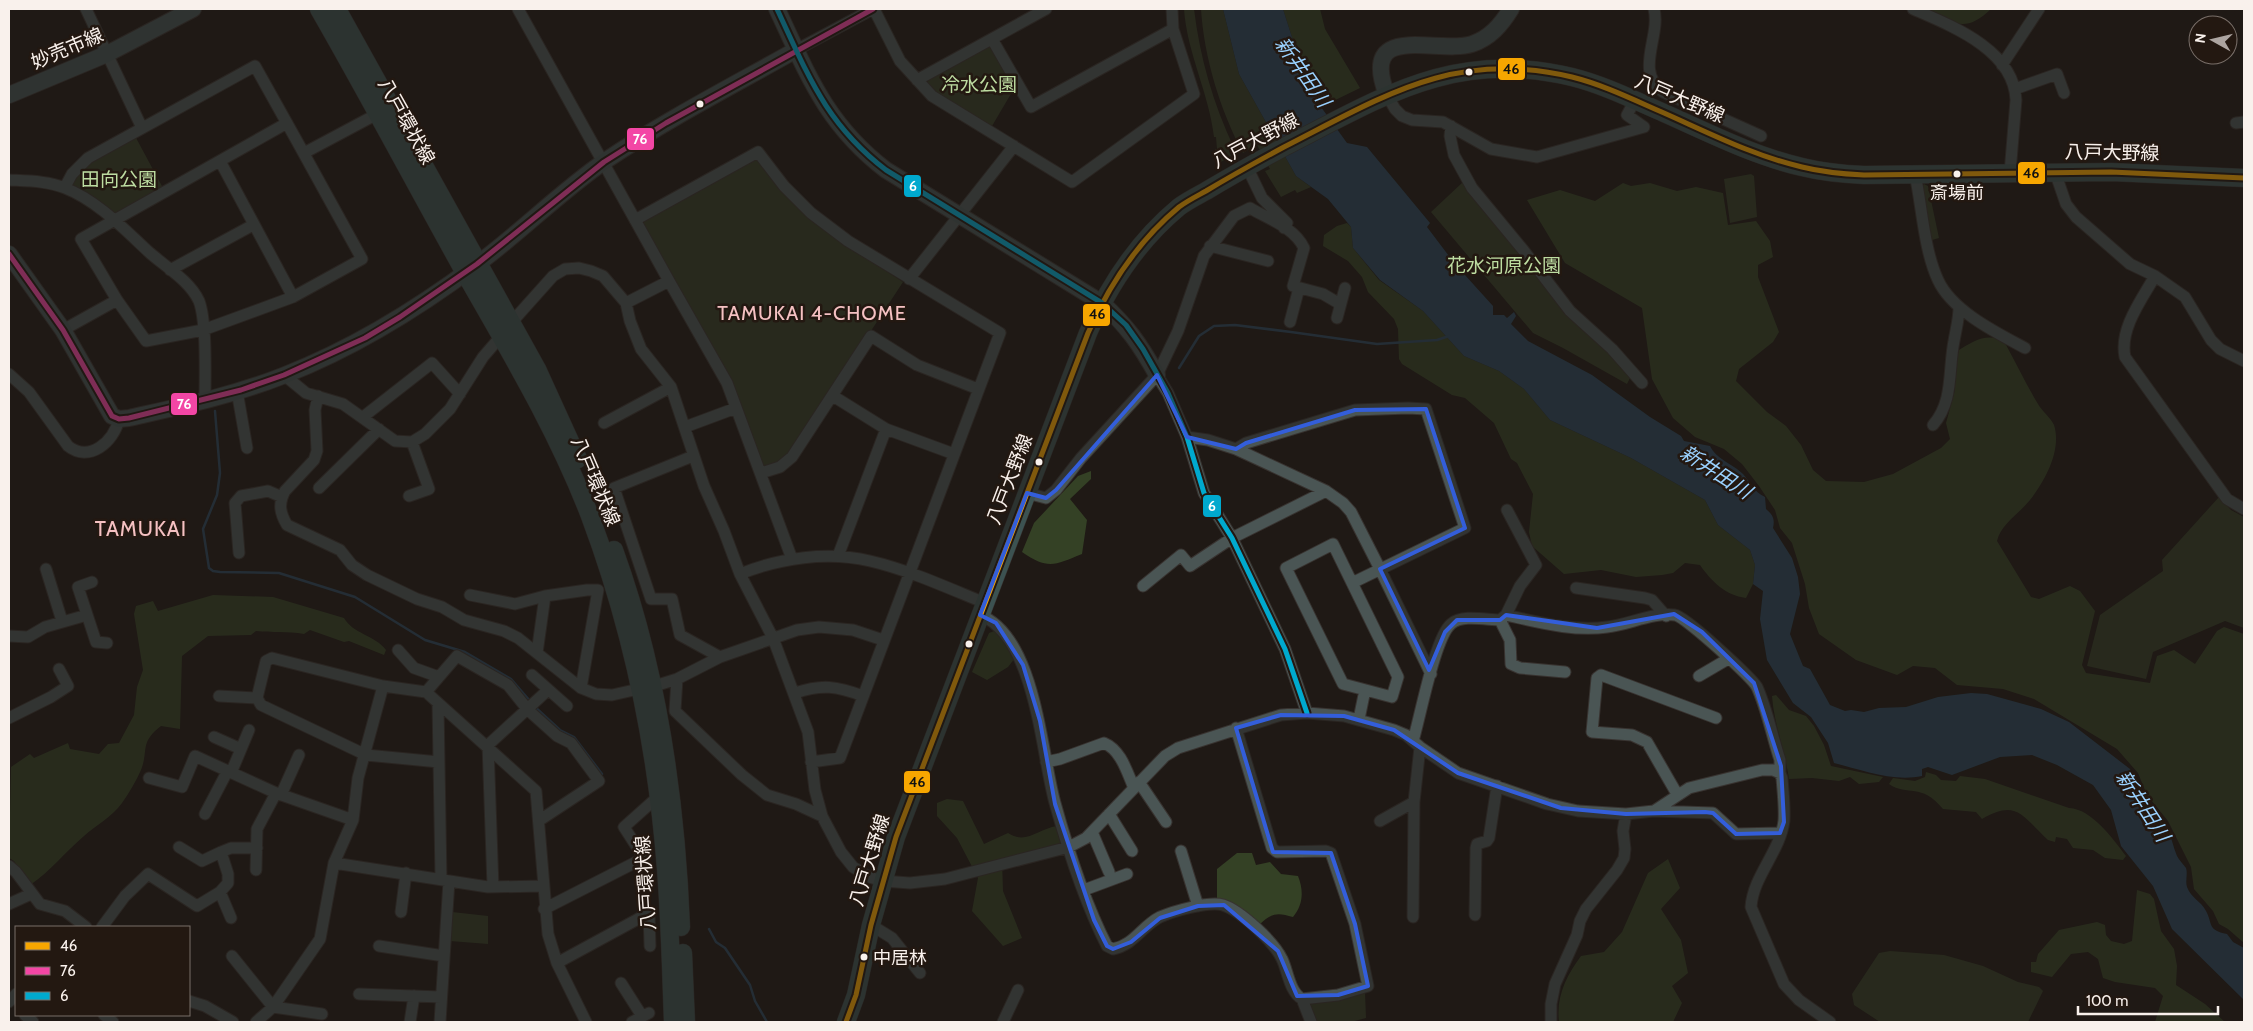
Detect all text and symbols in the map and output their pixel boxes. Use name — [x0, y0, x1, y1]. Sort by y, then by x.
north arrow — [2188, 15, 2238, 65]
street label: 妙売市線 — [28, 23, 107, 74]
water label: 新井田川 — [1270, 32, 1337, 113]
text: N — [2191, 32, 2210, 44]
line badge: 46 — [1497, 57, 1526, 81]
text: 46 — [1503, 60, 1519, 78]
unlabelled marker — [1464, 67, 1474, 77]
street label: 八戸大野線 — [1632, 69, 1728, 128]
park label: 冷水公園 — [941, 73, 1017, 96]
street label: 八戸環状線 — [373, 74, 440, 168]
unlabelled marker — [695, 99, 705, 109]
street label: 八戸大野線 — [1208, 108, 1303, 173]
line badge: 76 — [626, 127, 655, 151]
text: 76 — [633, 130, 647, 148]
street label: 八戸大野線 — [2064, 140, 2160, 165]
line badge: 46 — [2017, 161, 2046, 185]
text: 46 — [2023, 164, 2039, 182]
park label: 田向公園 — [81, 168, 157, 191]
marker: 斎場前 — [1952, 169, 1962, 179]
line badge: 6 — [903, 174, 922, 198]
text: 6 — [909, 177, 917, 195]
place label: 斎場前 — [1930, 182, 1984, 204]
park label: 花水河原公園 — [1447, 254, 1561, 277]
district label: TAMUKAI 4-CHOME — [717, 301, 907, 325]
line badge: 46 — [1082, 303, 1111, 327]
text: 46 — [1089, 305, 1105, 323]
line badge: 76 — [170, 392, 198, 416]
text: 76 — [177, 395, 191, 413]
street label: 八戸大野線 — [982, 431, 1037, 528]
street label: 八戸環状線 — [566, 433, 625, 529]
water label: 新井田川 — [1676, 440, 1758, 505]
unlabelled marker — [1034, 457, 1044, 467]
line badge: 6 — [1202, 494, 1222, 518]
text: 6 — [1208, 497, 1216, 515]
district label: TAMUKAI — [95, 516, 187, 541]
unlabelled marker — [964, 639, 974, 649]
water label: 新井田川 — [2111, 766, 2176, 848]
line badge: 46 — [903, 770, 931, 794]
text: 46 — [909, 773, 925, 791]
street label: 八戸大野線 — [845, 811, 894, 909]
street label: 八戸環状線 — [631, 835, 660, 931]
legend — [15, 926, 190, 1016]
text: 46 — [60, 937, 77, 955]
place label: 中居林 — [873, 947, 927, 969]
marker: 中居林 — [859, 952, 869, 962]
text: 76 — [60, 962, 76, 980]
scale bar — [2078, 984, 2218, 1016]
text: 6 — [60, 987, 69, 1005]
text: 100 m — [2086, 992, 2128, 1010]

